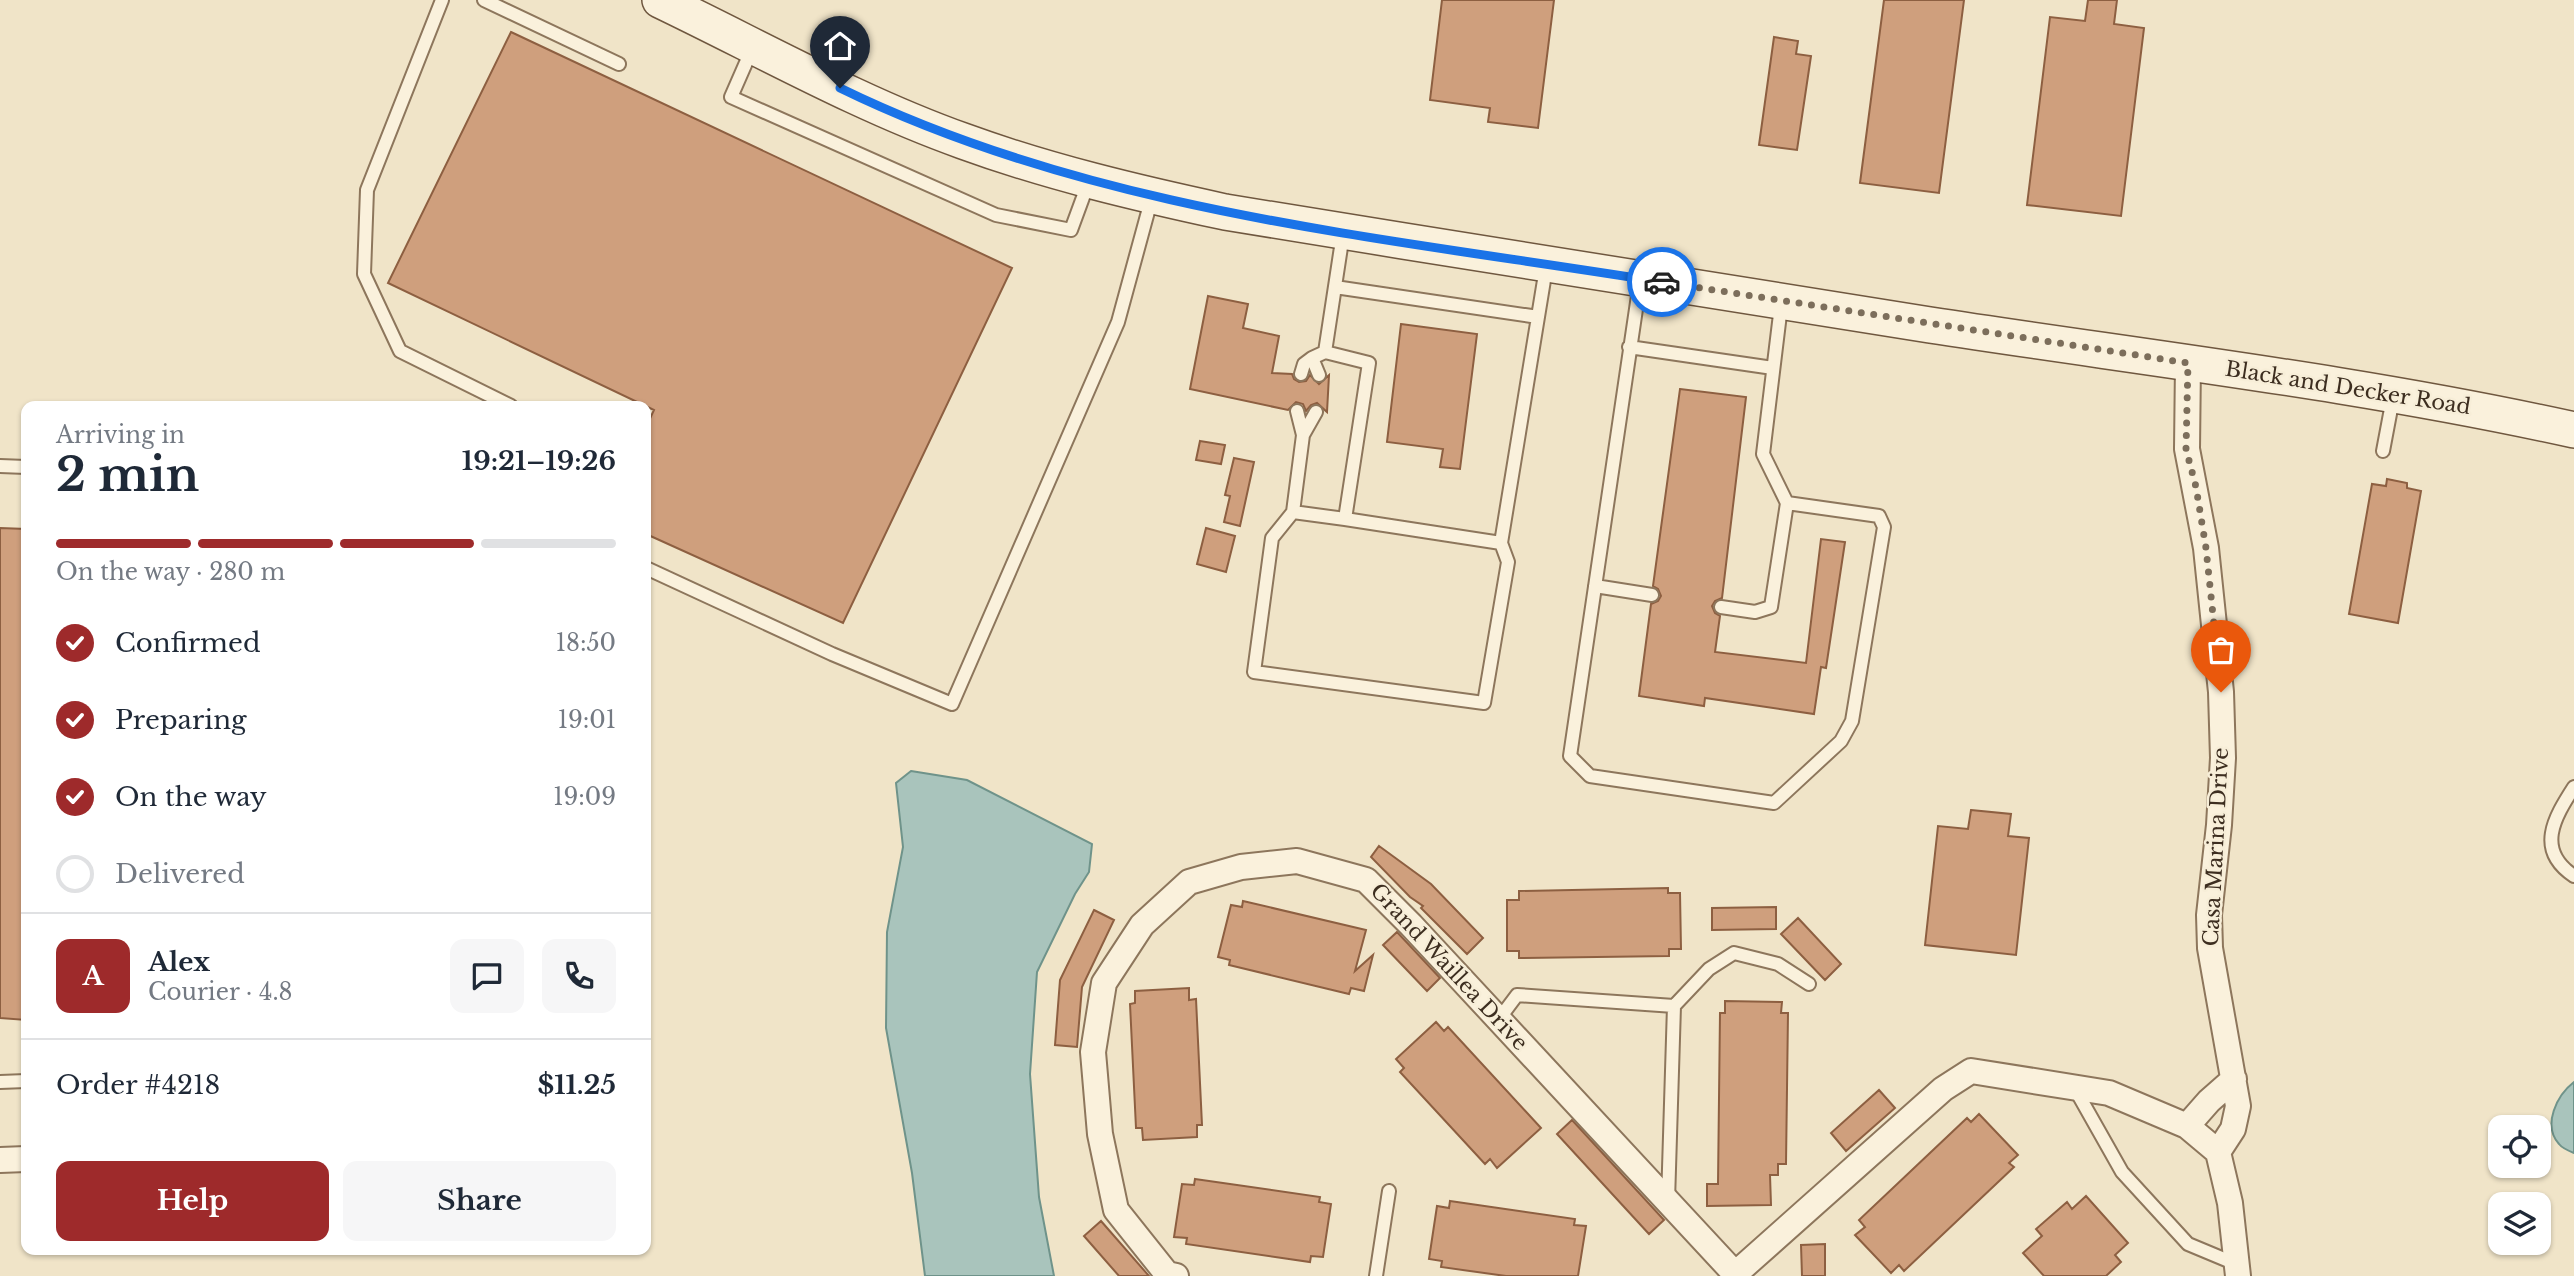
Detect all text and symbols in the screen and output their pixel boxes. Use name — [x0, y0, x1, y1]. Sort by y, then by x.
pin — [810, 16, 870, 88]
icon: home — [821, 27, 859, 65]
courier — [1627, 247, 1697, 317]
icon: car — [1643, 263, 1681, 301]
street label: Black and Decker Road — [2223, 356, 2473, 420]
text: Arriving in — [56, 421, 185, 449]
text: 19:21–19:26 — [462, 445, 616, 477]
text: 2 min — [56, 446, 199, 503]
text: On the way · 280 m — [56, 558, 285, 586]
pin — [2191, 620, 2251, 692]
icon: check — [56, 624, 94, 662]
text: Confirmed — [115, 627, 260, 659]
text: 18:50 — [556, 629, 616, 657]
icon: bag — [2202, 631, 2240, 669]
icon: check — [56, 701, 94, 739]
text: Preparing — [115, 704, 247, 736]
text: 19:01 — [558, 706, 616, 734]
street label: Casa Marina Drive — [2198, 747, 2234, 947]
icon: check — [56, 778, 94, 816]
text: On the way — [115, 781, 267, 813]
text: 19:09 — [553, 783, 616, 811]
text: Delivered — [115, 858, 245, 890]
street label: Grand Waillea Drive — [1365, 878, 1533, 1056]
button: chat — [450, 939, 524, 1013]
button: phone — [542, 939, 616, 1013]
text: Alex — [148, 946, 210, 978]
text: A — [82, 960, 104, 992]
text: Courier · 4.8 — [148, 978, 293, 1006]
text: Order #4218 — [56, 1069, 220, 1101]
text: $11.25 — [537, 1069, 616, 1101]
map controls — [2488, 1115, 2551, 1255]
button: locate — [2488, 1115, 2551, 1178]
button: Help — [56, 1161, 329, 1241]
button: Share — [343, 1161, 616, 1241]
button: layers — [2488, 1192, 2551, 1255]

